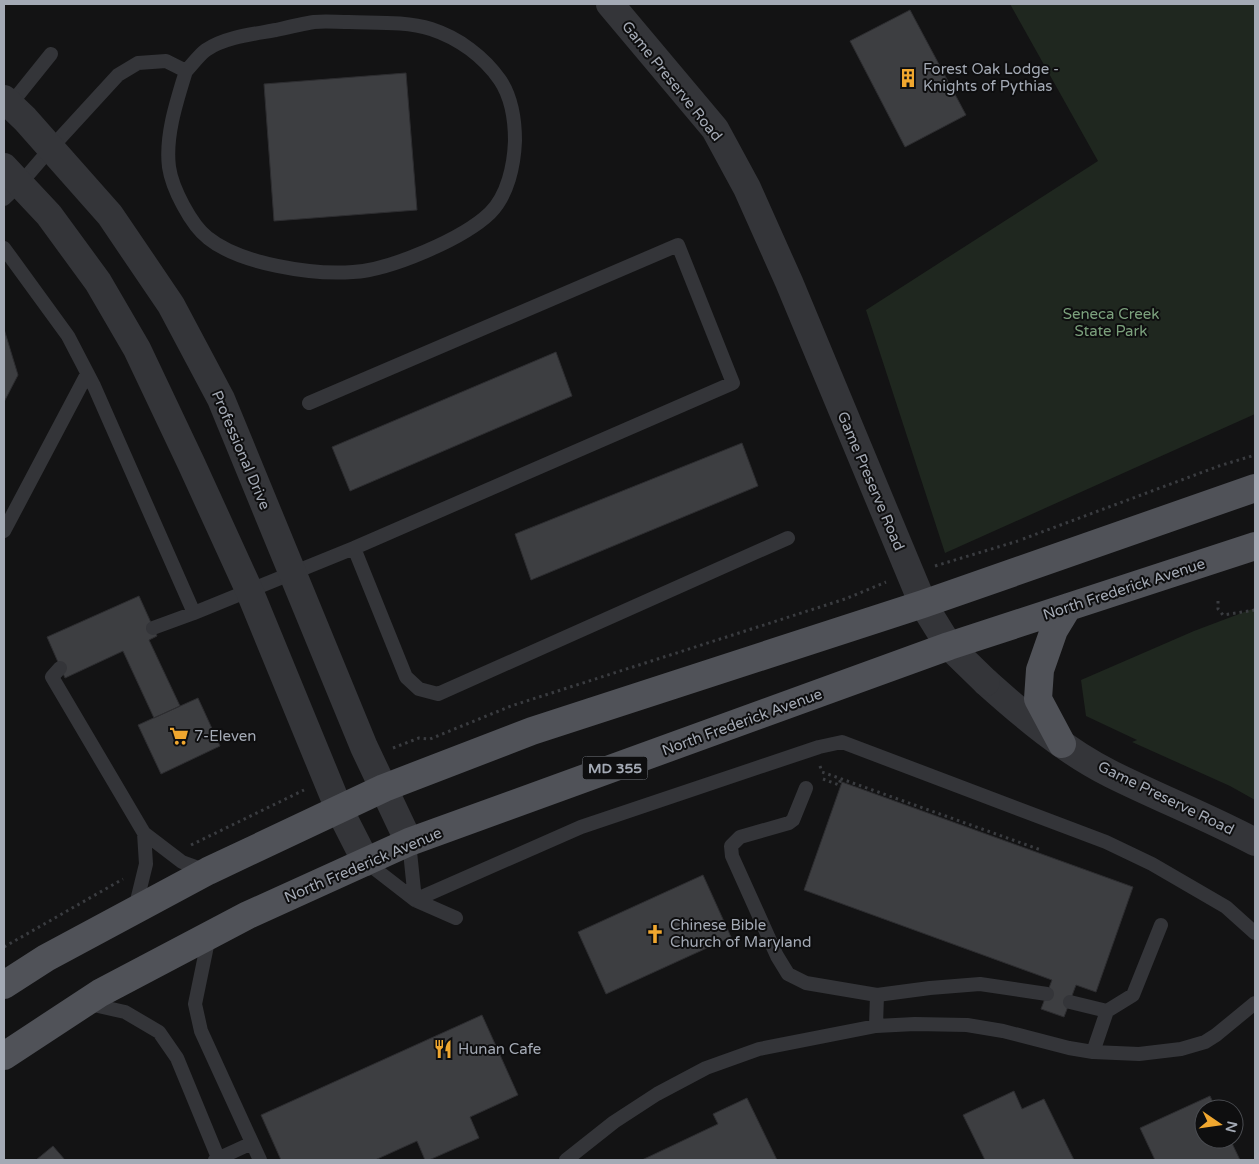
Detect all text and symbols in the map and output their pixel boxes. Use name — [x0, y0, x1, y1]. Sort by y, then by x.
street label: Game Preserve Road — [618, 17, 726, 145]
place label: Forest Oak Lodge - Knights of Pythias — [923, 60, 1059, 95]
building icon: Forest Oak Lodge - Knights of Pythias — [897, 67, 919, 89]
park label: Seneca Creek State Park — [1063, 305, 1159, 340]
street label: Professional Drive — [208, 388, 274, 512]
street label: Game Preserve Road — [834, 409, 908, 553]
street label: North Frederick Avenue — [1041, 554, 1207, 624]
street label: North Frederick Avenue — [659, 685, 825, 759]
supermarket icon: 7-Eleven — [168, 725, 190, 747]
place label: 7-Eleven — [194, 727, 256, 745]
road number: MD 355 — [582, 756, 648, 780]
street label: Game Preserve Road — [1095, 757, 1237, 839]
street label: North Frederick Avenue — [282, 824, 444, 906]
place label: Chinese Bible Church of Maryland — [670, 916, 811, 951]
church icon: Chinese Bible Church of Maryland — [644, 923, 666, 945]
restaurant icon: Hunan Cafe — [432, 1038, 454, 1060]
place label: Hunan Cafe — [458, 1040, 541, 1058]
north arrow — [1194, 1099, 1244, 1149]
text: N — [1222, 1119, 1241, 1134]

